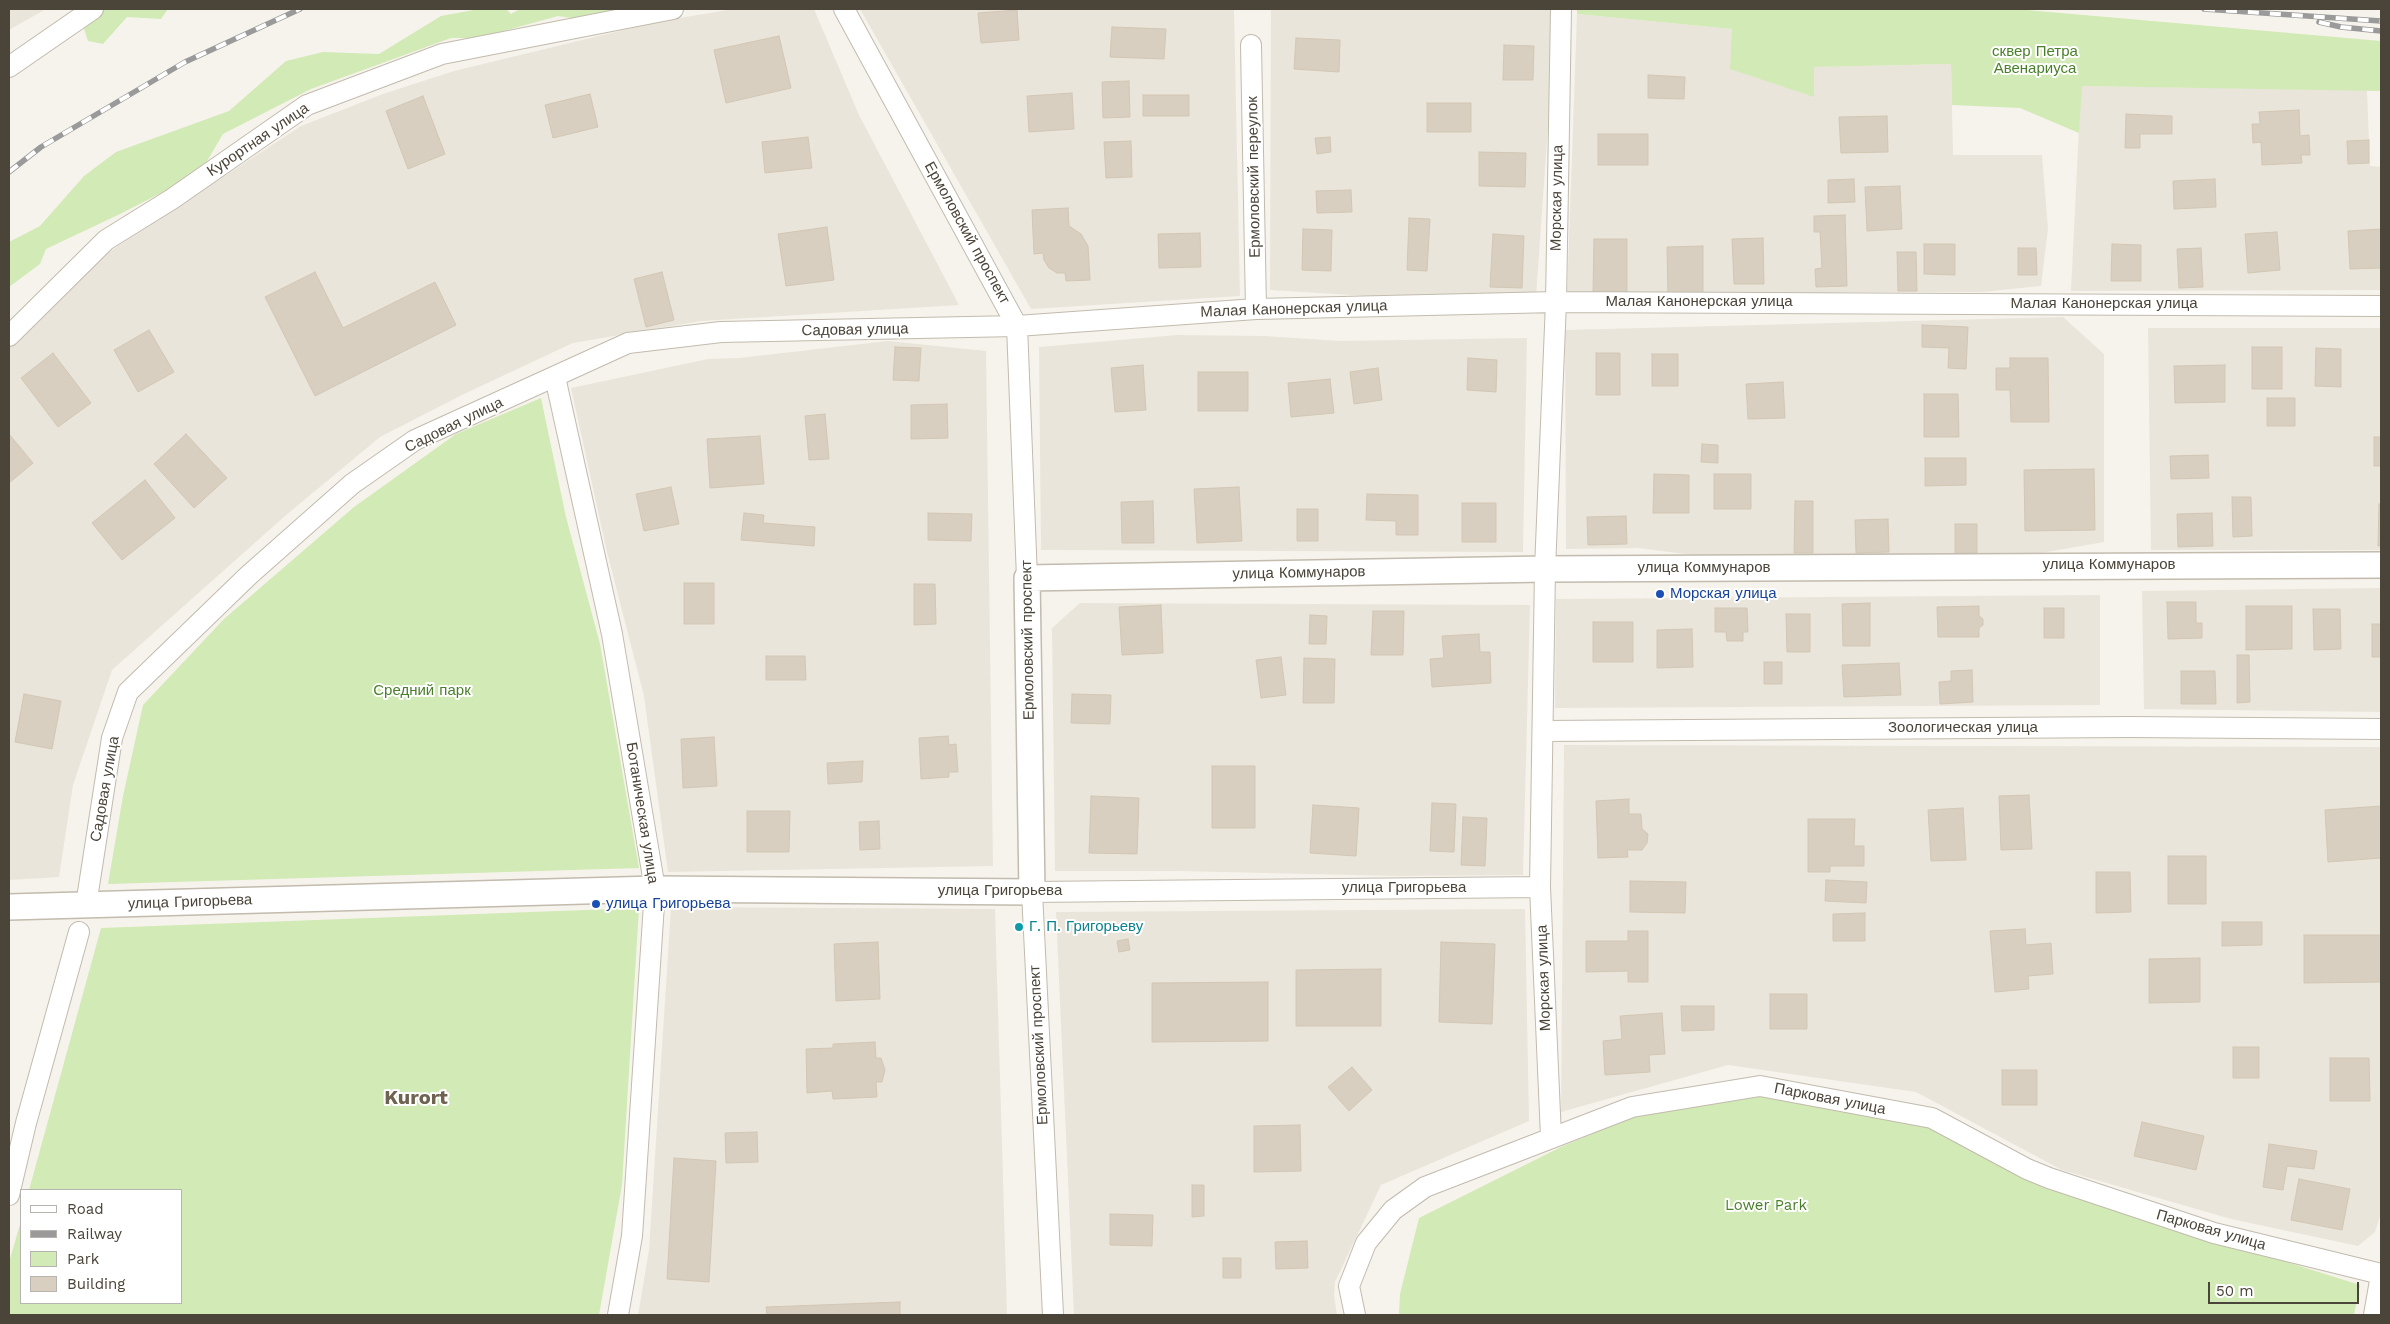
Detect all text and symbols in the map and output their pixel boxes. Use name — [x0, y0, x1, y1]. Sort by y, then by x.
park label: сквер Петра Авенариуса — [1992, 43, 2078, 78]
street label: Ермоловский переулок — [1244, 96, 1264, 258]
street label: Курортная улица — [204, 99, 312, 181]
street label: Морская улица — [1547, 145, 1567, 251]
street label: Ермоловский проспект — [920, 159, 1014, 307]
street label: Малая Канонерская улица — [1605, 293, 1793, 311]
street label: Малая Канонерская улица — [2010, 295, 2198, 313]
street label: Малая Канонерская улица — [1200, 297, 1388, 321]
street label: Садовая улица — [801, 320, 909, 340]
street label: Садовая улица — [402, 393, 506, 457]
street label: улица Коммунаров — [2042, 556, 2176, 574]
street label: улица Коммунаров — [1637, 559, 1771, 577]
street label: Ермоловский проспект — [1018, 560, 1038, 720]
street label: улица Коммунаров — [1232, 563, 1366, 583]
place label: Морская улица — [1670, 585, 1777, 603]
marker: Морская улица — [1654, 588, 1666, 600]
park label: Средний парк — [373, 682, 471, 700]
street label: Зоологическая улица — [1888, 719, 2038, 737]
street label: Садовая улица — [87, 735, 123, 843]
street label: Ботаническая улица — [622, 741, 662, 885]
street label: улица Григорьева — [1342, 879, 1466, 897]
street label: улица Григорьева — [938, 882, 1062, 900]
street label: улица Григорьева — [127, 891, 253, 913]
place label: улица Григорьева — [606, 895, 730, 913]
marker: улица Григорьева — [590, 898, 602, 910]
place label: Г. П. Григорьеву — [1029, 918, 1143, 936]
marker: Г. П. Григорьеву — [1013, 921, 1025, 933]
street label: Морская улица — [1533, 924, 1555, 1032]
street label: Ермоловский проспект — [1026, 965, 1052, 1125]
street label: Парковая улица — [1773, 1079, 1887, 1119]
district label: Kurort — [384, 1086, 448, 1110]
legend — [20, 1189, 182, 1304]
park label: Lower Park — [1725, 1197, 1807, 1215]
text: Road — [67, 1200, 104, 1218]
street label: Парковая улица — [2154, 1206, 2268, 1254]
text: Railway — [67, 1225, 122, 1243]
text: Park — [67, 1250, 99, 1268]
scale bar — [2210, 1272, 2361, 1304]
text: Building — [67, 1275, 125, 1293]
text: 50 m — [2216, 1282, 2253, 1300]

